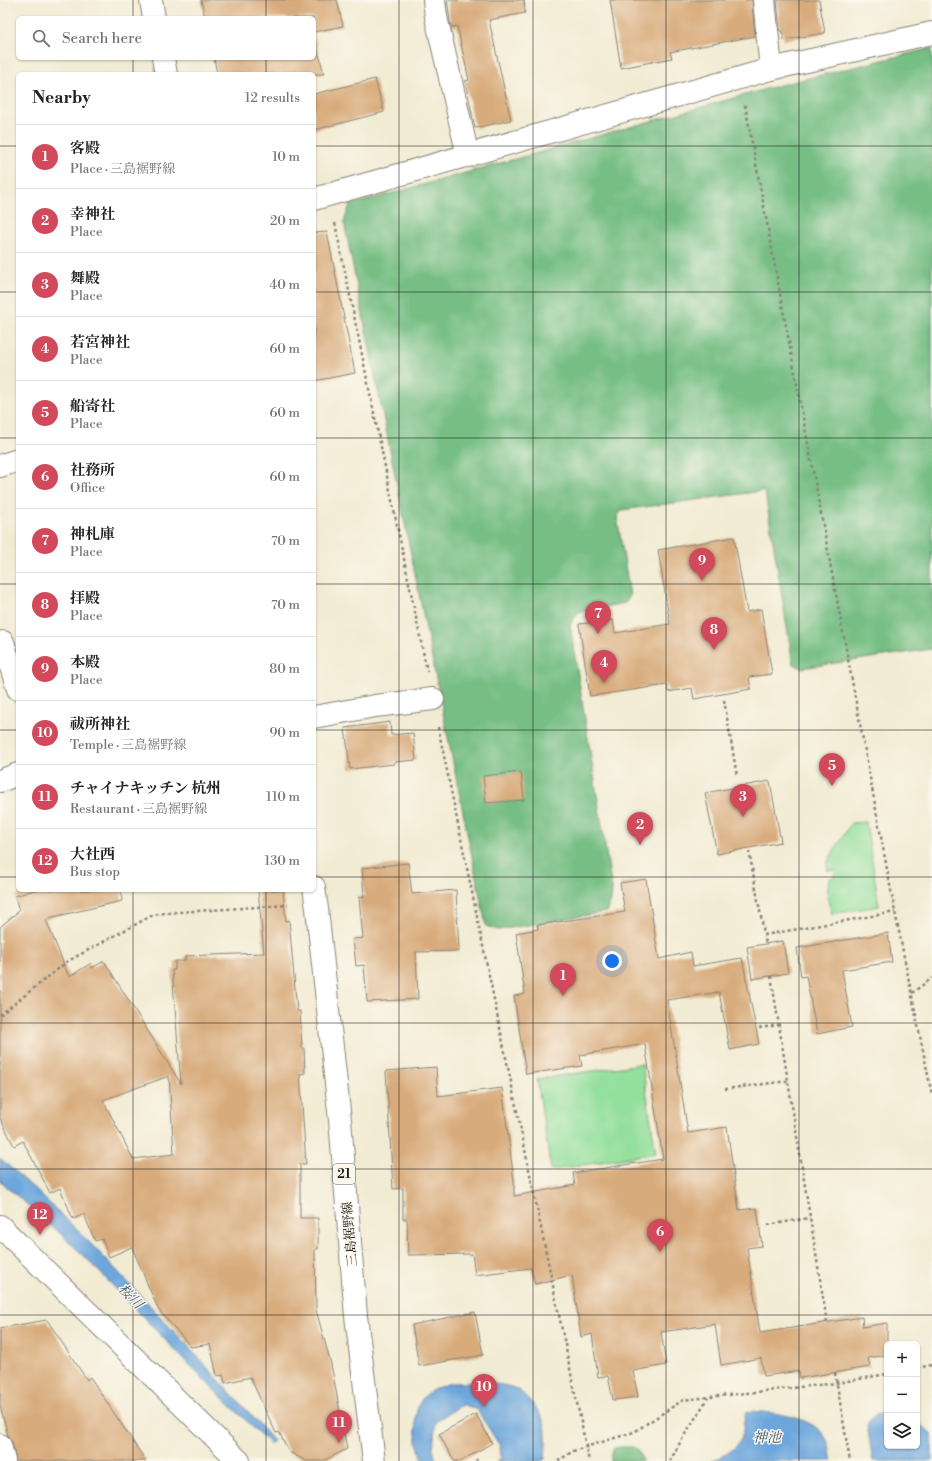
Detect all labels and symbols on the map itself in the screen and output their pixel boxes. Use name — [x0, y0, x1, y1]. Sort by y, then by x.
pin: 9 — [689, 548, 715, 581]
pin: 7 — [585, 601, 611, 634]
pin: 8 — [701, 617, 727, 650]
pin: 4 — [591, 650, 617, 683]
pin: 5 — [819, 753, 845, 786]
pin: 3 — [730, 784, 756, 817]
pin: 2 — [627, 812, 653, 845]
your location — [602, 951, 622, 971]
pin: 1 — [550, 963, 576, 996]
road number: 21 — [333, 1164, 355, 1184]
street label: 三島裾野線 — [339, 1201, 361, 1267]
pin: 12 — [27, 1202, 53, 1235]
pin: 6 — [647, 1219, 673, 1252]
water label: 桜川 — [114, 1280, 148, 1314]
pin: 10 — [471, 1374, 497, 1407]
pin: 11 — [326, 1410, 352, 1443]
water label: 神池 — [753, 1429, 783, 1447]

